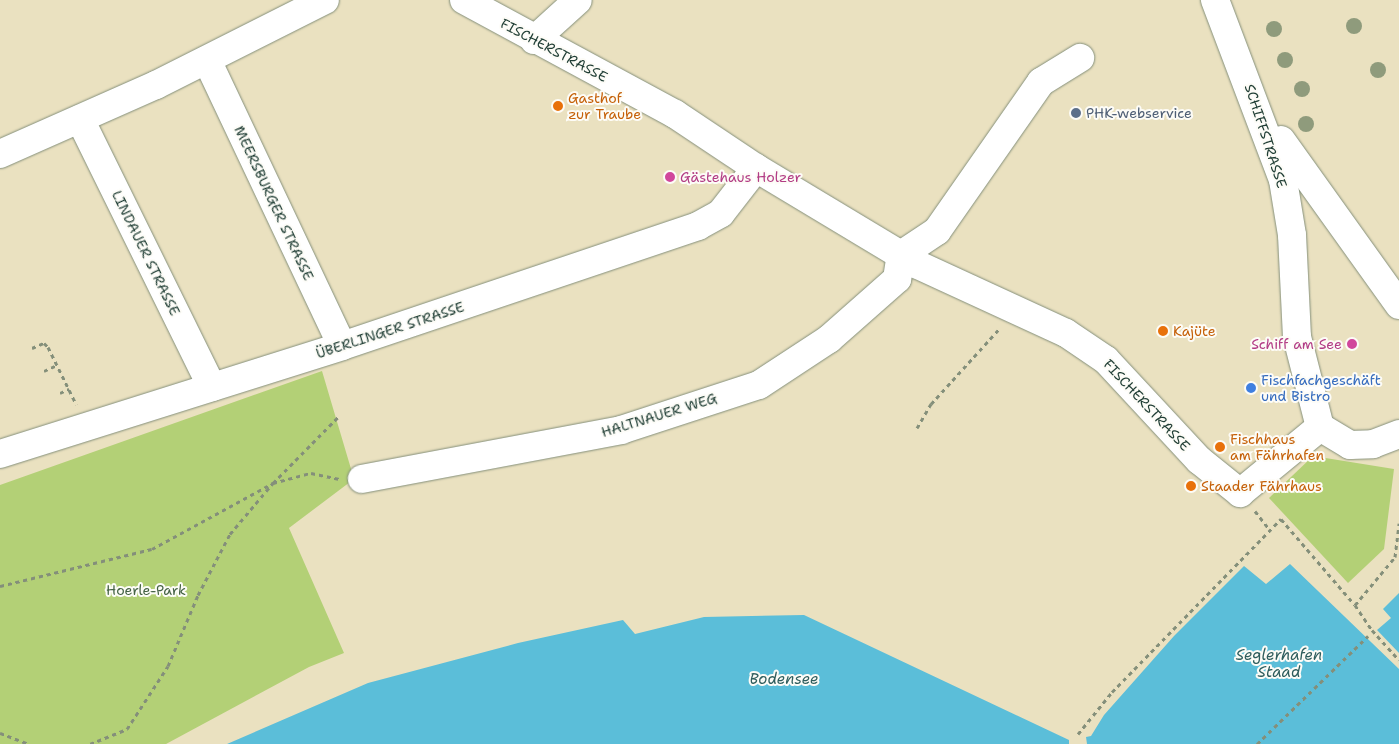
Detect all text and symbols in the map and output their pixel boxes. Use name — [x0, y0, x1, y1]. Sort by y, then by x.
street label: FISCHERSTRASSE — [498, 15, 610, 85]
street label: SCHIFFSTRASSE — [1241, 82, 1291, 190]
place label: Gasthof zur Traube — [568, 90, 641, 122]
marker: Gasthof zur Traube — [552, 100, 564, 112]
place label: PHK-webservice — [1086, 105, 1192, 121]
marker: PHK-webservice — [1070, 107, 1082, 119]
street label: MEERSBURGER STRASSE — [231, 123, 317, 283]
place label: Gästehaus Holzer — [680, 169, 801, 185]
marker: Gästehaus Holzer — [664, 171, 676, 183]
street label: LINDAUER STRASSE — [108, 188, 184, 318]
street label: ÜBERLINGER STRASSE — [314, 298, 466, 362]
place label: Kajüte — [1173, 323, 1216, 339]
marker: Kajüte — [1157, 325, 1169, 337]
place label: Schiff am See — [1251, 336, 1342, 352]
marker: Schiff am See — [1346, 338, 1358, 350]
street label: FISCHERSTRASSE — [1100, 356, 1194, 454]
place label: Fischfachgeschäft und Bistro — [1261, 372, 1381, 404]
marker: Fischfachgeschäft und Bistro — [1245, 382, 1257, 394]
street label: HALTNAUER WEG — [599, 389, 719, 441]
place label: Fischhaus am Fährhafen — [1230, 431, 1324, 464]
marker: Fischhaus am Fährhafen — [1214, 441, 1226, 453]
place label: Staader Fährhaus — [1201, 478, 1322, 494]
marker: Staader Fährhaus — [1185, 480, 1197, 492]
park label: Hoerle-Park — [106, 582, 186, 598]
water label: Seglerhafen Staad — [1236, 646, 1322, 681]
water label: Bodensee — [749, 671, 819, 689]

